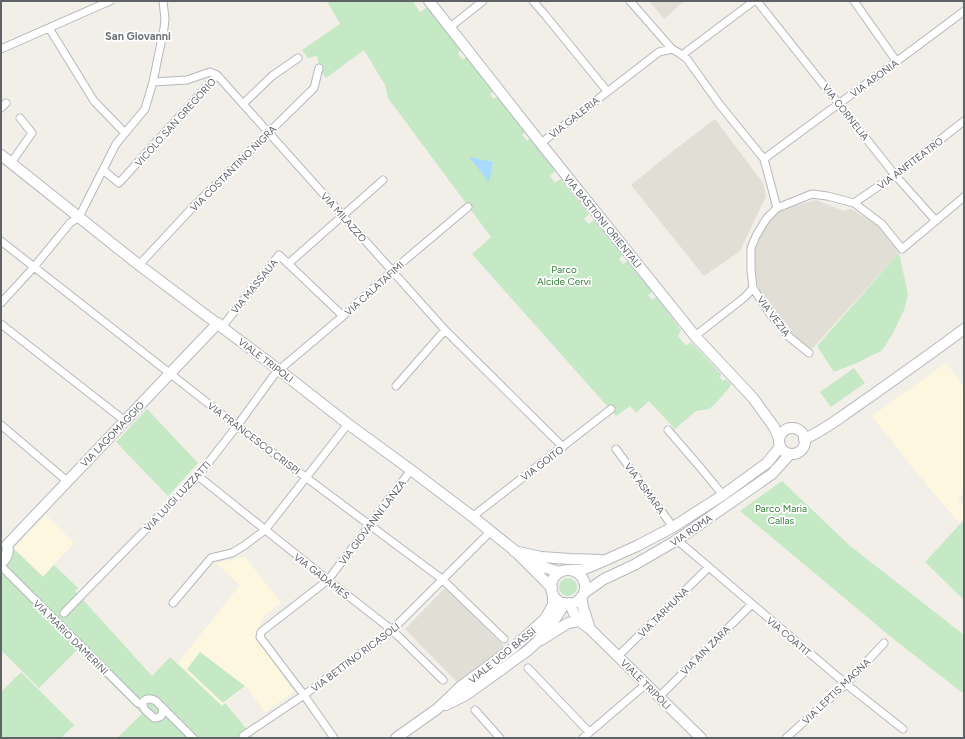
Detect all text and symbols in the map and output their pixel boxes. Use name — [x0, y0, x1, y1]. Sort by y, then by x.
district label: San Giovanni — [105, 30, 171, 43]
street label: VIA APONIA — [848, 56, 901, 100]
street label: VICOLO SAN GREGORIO — [132, 75, 219, 169]
street label: VIA CORNELIA — [819, 81, 872, 143]
street label: VIA GALERIA — [547, 94, 602, 141]
street label: VIA COSTANTINO NIGRA — [188, 122, 279, 214]
street label: VIA ANFITEATRO — [875, 134, 946, 192]
street label: VIA BASTIONI ORIENTALI — [561, 172, 644, 271]
street label: VIA MILAZZO — [318, 190, 370, 245]
street label: VIA MASSAUA — [228, 256, 281, 316]
street label: VIA CALATAFIMI — [342, 258, 407, 319]
park label: Parco Alcide Cervi — [537, 263, 591, 288]
street label: VIA VEZIA — [754, 293, 793, 339]
street label: VIALE TRIPOLI — [235, 335, 296, 385]
street label: VIA LAGOMAGGIO — [78, 399, 147, 470]
street label: VIA FRANCESCO CRISPI — [205, 399, 303, 477]
street label: VIA GOITO — [518, 443, 566, 484]
street label: VIA LUIGI LUZZATTI — [141, 458, 213, 534]
street label: VIA ASMARA — [622, 460, 668, 517]
street label: VIA GIOVANNI LANZA — [336, 477, 409, 568]
park label: Parco Maria Callas — [755, 502, 807, 527]
street label: VIA ROMA — [668, 511, 715, 549]
street label: VIA GADAMES — [291, 551, 352, 602]
street label: VIA TARHUNA — [635, 584, 691, 640]
street label: VIA MARIO DAMERINI — [30, 597, 111, 678]
street label: VIA COATIT — [764, 614, 814, 659]
street label: VIA BETTINO RICASOLI — [309, 620, 402, 695]
street label: VIA AIN ZARA — [678, 623, 733, 678]
street label: VIALE UGO BASSI — [466, 624, 539, 686]
street label: VIA LEPTIS MAGNA — [800, 655, 873, 727]
street label: VIALE TRIPOLI — [618, 656, 674, 712]

